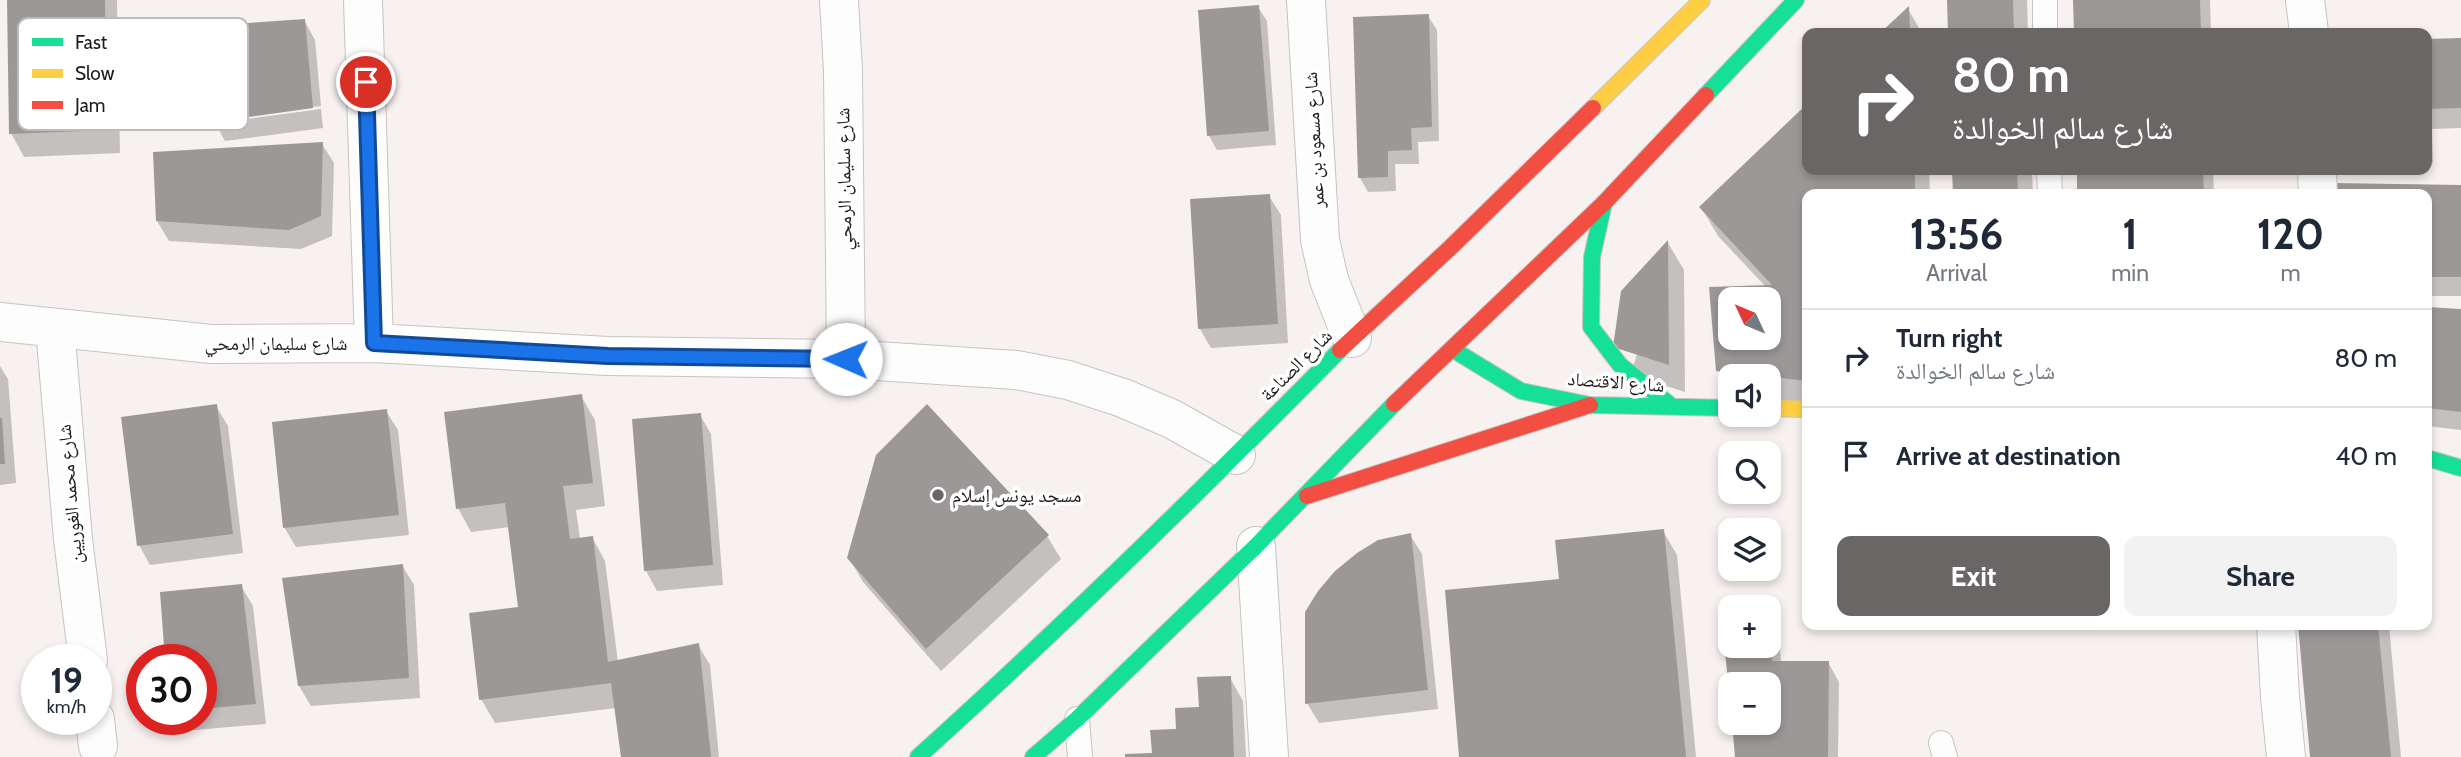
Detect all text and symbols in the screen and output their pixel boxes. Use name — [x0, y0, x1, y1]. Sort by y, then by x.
legend — [18, 18, 248, 130]
text: Fast — [75, 31, 108, 54]
text: 80 m — [1952, 45, 2070, 104]
pin — [336, 52, 396, 112]
icon: right — [1837, 56, 1928, 147]
text: Slow — [75, 62, 115, 85]
icon: arrive — [347, 63, 385, 101]
street label: شارع مسعود بن عمر — [1299, 71, 1329, 210]
text: Jam — [74, 94, 105, 117]
street label: شارع سليمان الرمحي — [831, 107, 861, 251]
text: شارع سالم الخوالدة — [1952, 108, 2173, 147]
text: 13:56 — [1910, 208, 2003, 260]
text: 1 — [2122, 208, 2138, 260]
text: 120 — [2257, 208, 2324, 260]
text: Arrival — [1926, 259, 1987, 287]
text: min — [2111, 259, 2149, 287]
text: m — [2280, 259, 2301, 287]
north arrow — [1718, 287, 1782, 350]
map controls — [1718, 287, 1781, 735]
position arrow — [809, 322, 883, 396]
text: Turn right — [1896, 322, 2002, 354]
street label: شارع الصناعة — [1255, 324, 1337, 406]
street label: شارع سليمان الرمحي — [204, 332, 348, 358]
icon: right — [1837, 339, 1875, 377]
text: 80 m — [2334, 342, 2397, 374]
text: شارع سالم الخوالدة — [1896, 357, 2055, 385]
button: sound — [1718, 364, 1781, 427]
street label: شارع الاقتصاد — [1567, 367, 1665, 397]
street label: شارع محمد الغوريين — [52, 423, 88, 565]
icon: arrive — [1837, 437, 1875, 475]
text: Arrive at destination — [1896, 440, 2121, 472]
text: 40 m — [2335, 440, 2397, 472]
button: search — [1718, 441, 1781, 504]
place label: مسجد يونس إسلام — [952, 484, 1081, 509]
marker: مسجد يونس إسلام — [930, 487, 946, 503]
button: layers — [1718, 518, 1781, 581]
button: Exit — [1837, 536, 2110, 616]
button: Share — [2124, 536, 2397, 616]
button: + — [1718, 595, 1781, 658]
speed limit sign: 30 — [126, 644, 217, 735]
text: 19 — [50, 659, 83, 702]
button: − — [1718, 672, 1781, 735]
text: km/h — [47, 696, 86, 718]

